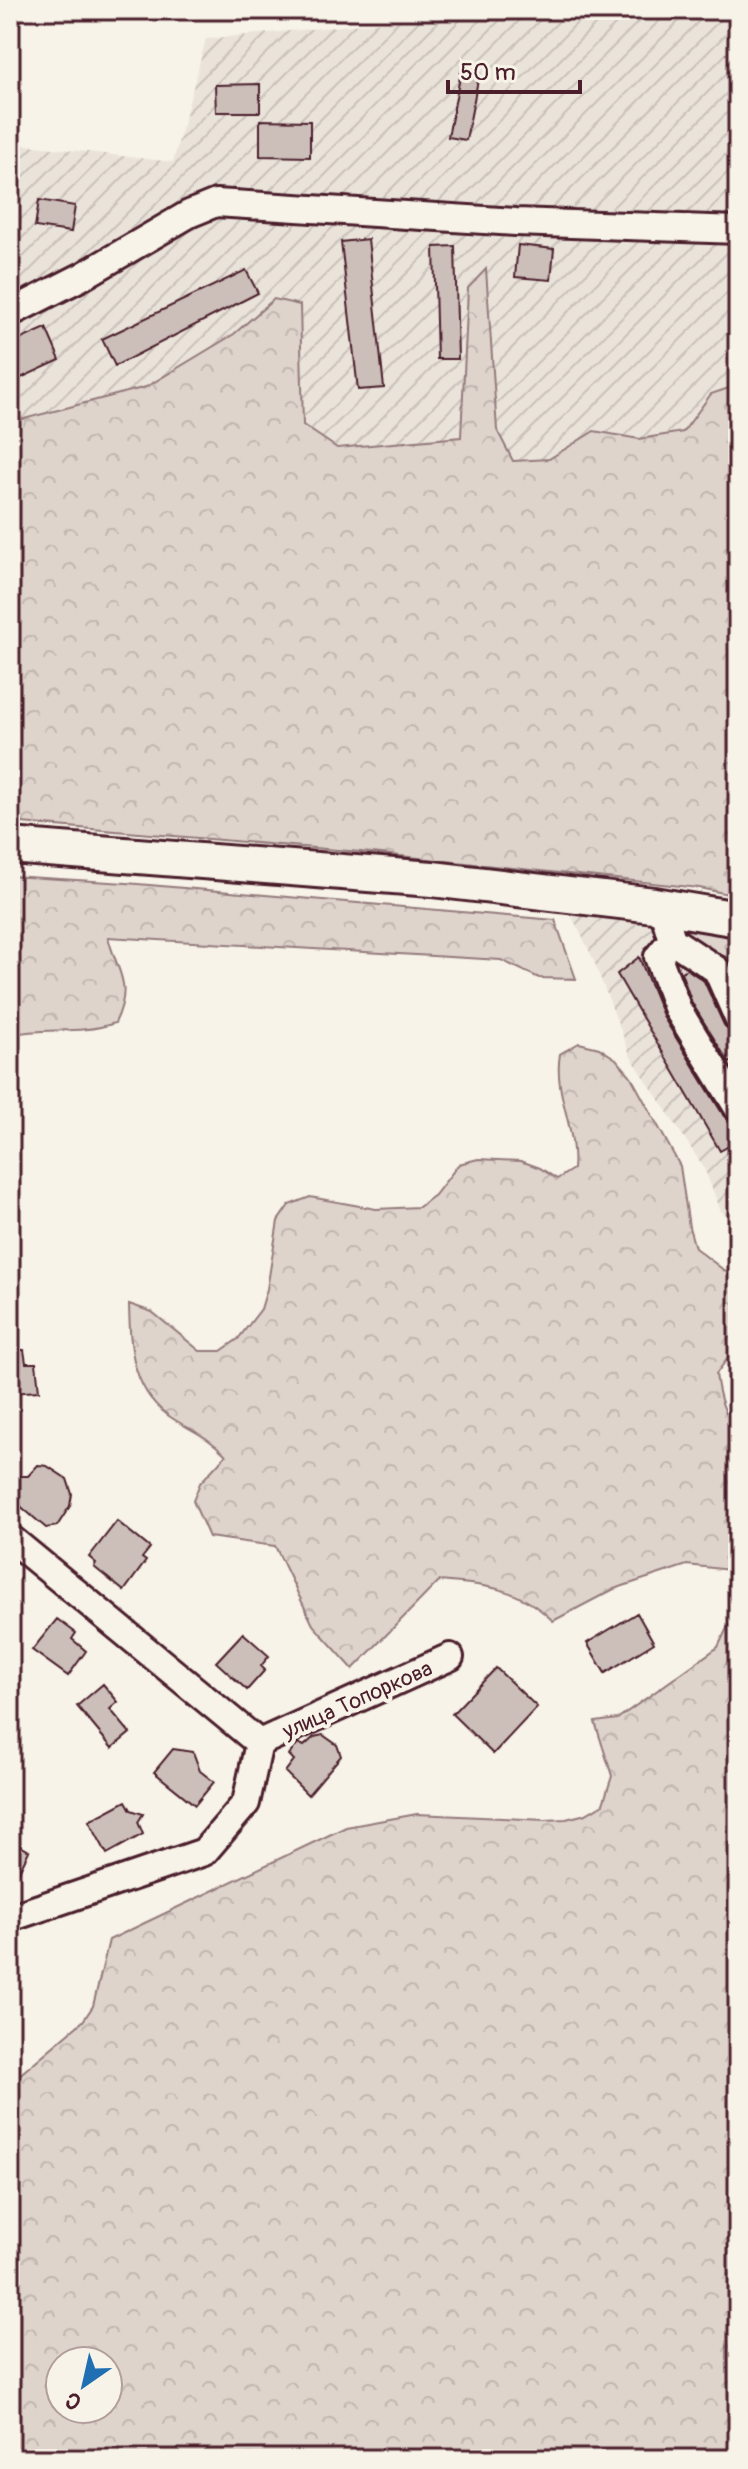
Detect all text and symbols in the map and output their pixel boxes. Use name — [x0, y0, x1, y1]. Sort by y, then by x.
scale bar — [448, 44, 580, 94]
text: 50 m — [460, 58, 516, 87]
street label: улица Топоркова — [277, 1654, 437, 1746]
north arrow — [44, 2345, 124, 2425]
text: С — [60, 2385, 87, 2416]

